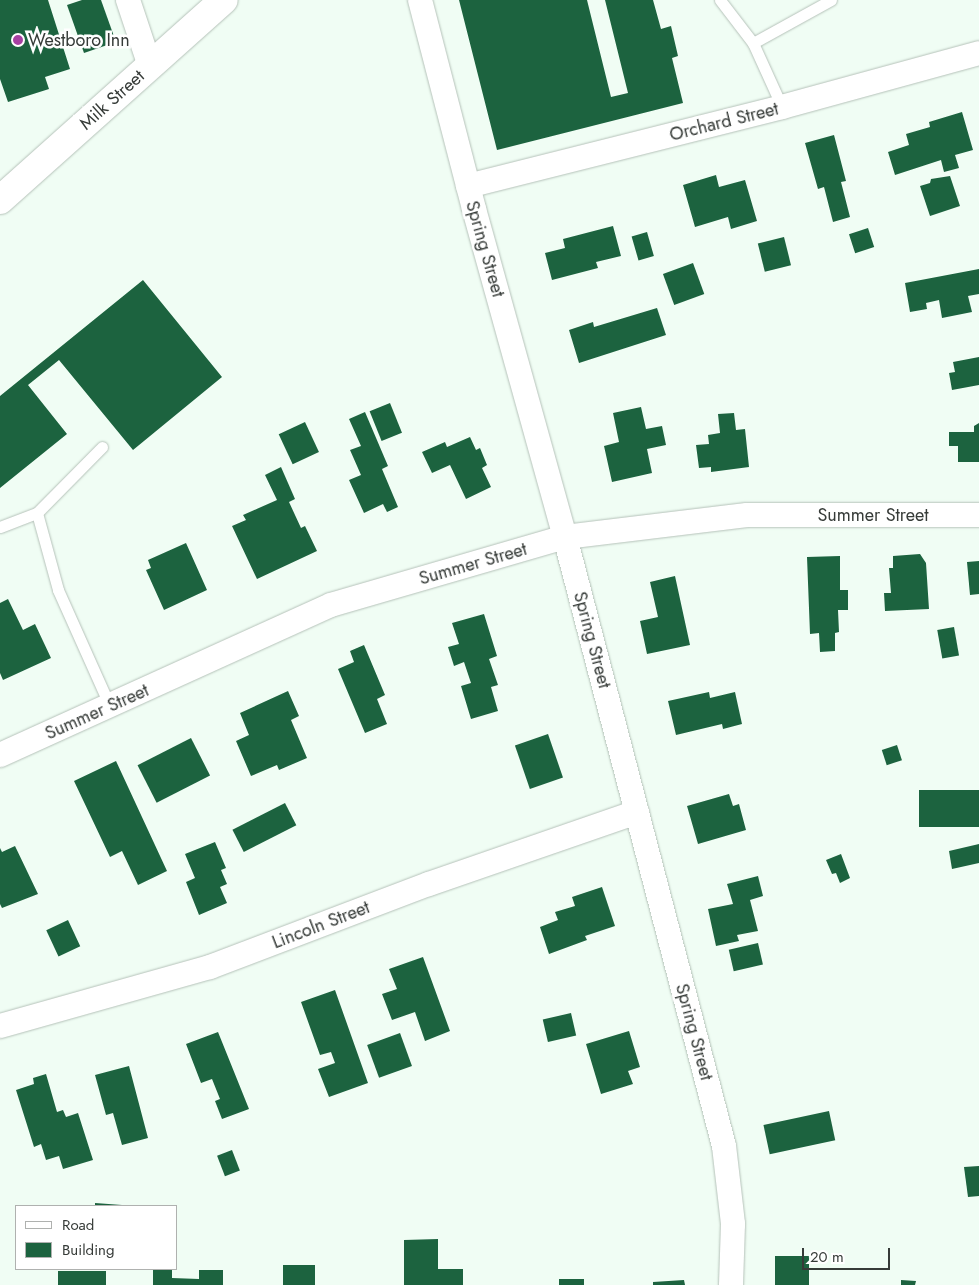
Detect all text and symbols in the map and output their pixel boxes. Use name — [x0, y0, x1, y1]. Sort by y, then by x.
place label: Westboro Inn — [28, 29, 130, 51]
marker: Westboro Inn — [12, 34, 24, 46]
street label: Milk Street — [75, 65, 149, 135]
street label: Orchard Street — [667, 98, 781, 146]
street label: Spring Street — [461, 198, 509, 300]
street label: Summer Street — [817, 504, 929, 526]
street label: Summer Street — [417, 538, 529, 590]
street label: Spring Street — [569, 589, 615, 691]
street label: Summer Street — [42, 680, 152, 744]
street label: Lincoln Street — [269, 897, 373, 953]
street label: Spring Street — [671, 981, 717, 1083]
legend — [15, 1205, 178, 1270]
text: Road — [62, 1214, 94, 1236]
scale bar — [804, 1238, 892, 1270]
text: Building — [62, 1239, 114, 1261]
text: 20 m — [810, 1246, 844, 1268]

